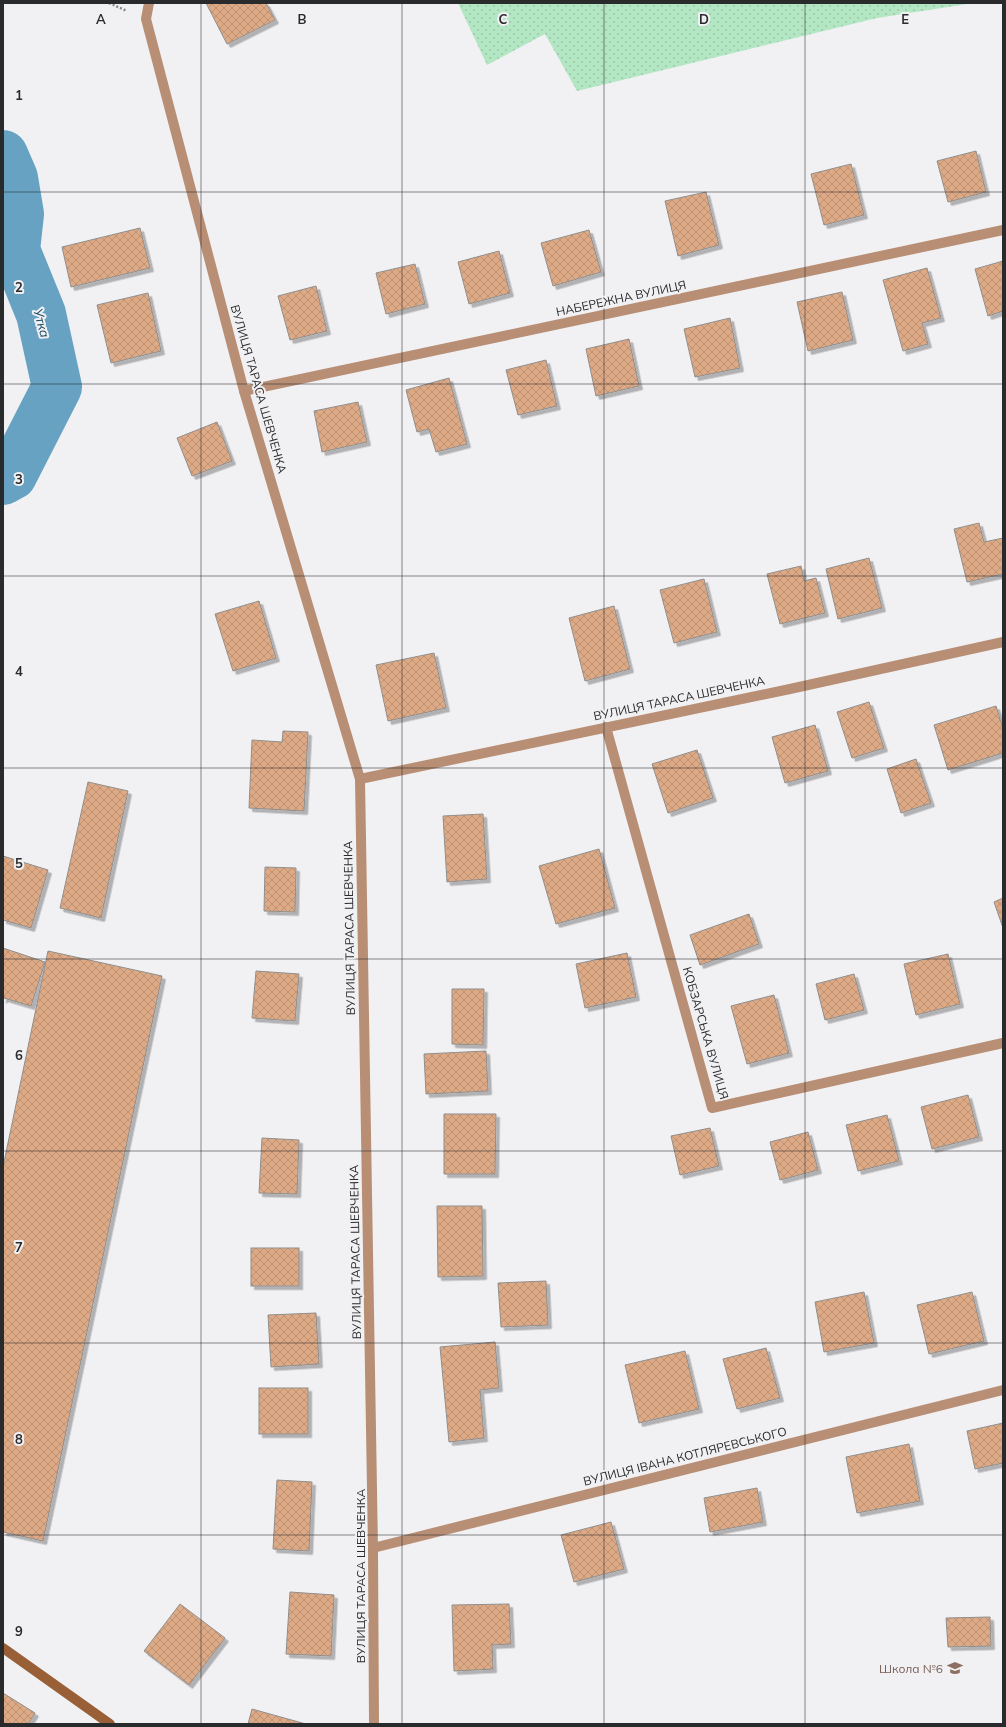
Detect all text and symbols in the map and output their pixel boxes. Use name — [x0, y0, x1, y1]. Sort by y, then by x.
text: A — [96, 11, 106, 27]
text: B — [298, 11, 307, 27]
text: C — [499, 11, 508, 27]
text: D — [699, 11, 709, 27]
text: E — [901, 11, 909, 27]
text: 1 — [15, 87, 23, 103]
street label: НАБЕРЕЖНА ВУЛИЦЯ — [554, 277, 688, 319]
text: 2 — [15, 279, 23, 295]
street label: ВУЛИЦЯ ТАРАСА ШЕВЧЕНКА — [228, 303, 290, 475]
water label: Утка — [30, 307, 54, 339]
text: 3 — [15, 471, 23, 487]
text: 4 — [15, 663, 23, 679]
street label: ВУЛИЦЯ ТАРАСА ШЕВЧЕНКА — [592, 672, 766, 723]
street label: ВУЛИЦЯ ТАРАСА ШЕВЧЕНКА — [340, 840, 358, 1015]
text: 5 — [15, 855, 23, 871]
street label: КОБЗАРСЬКА ВУЛИЦЯ — [680, 965, 732, 1101]
text: 6 — [15, 1047, 23, 1063]
street label: ВУЛИЦЯ ТАРАСА ШЕВЧЕНКА — [346, 1164, 364, 1339]
text: 7 — [15, 1239, 23, 1255]
street label: ВУЛИЦЯ ІВАНА КОТЛЯРЕВСЬКОГО — [582, 1423, 788, 1489]
text: 8 — [15, 1431, 23, 1447]
street label: ВУЛИЦЯ ТАРАСА ШЕВЧЕНКА — [353, 1489, 368, 1663]
text: 9 — [15, 1623, 23, 1639]
school or university icon: Школа №6 — [946, 1659, 964, 1677]
place label: Школа №6 — [879, 1661, 943, 1676]

